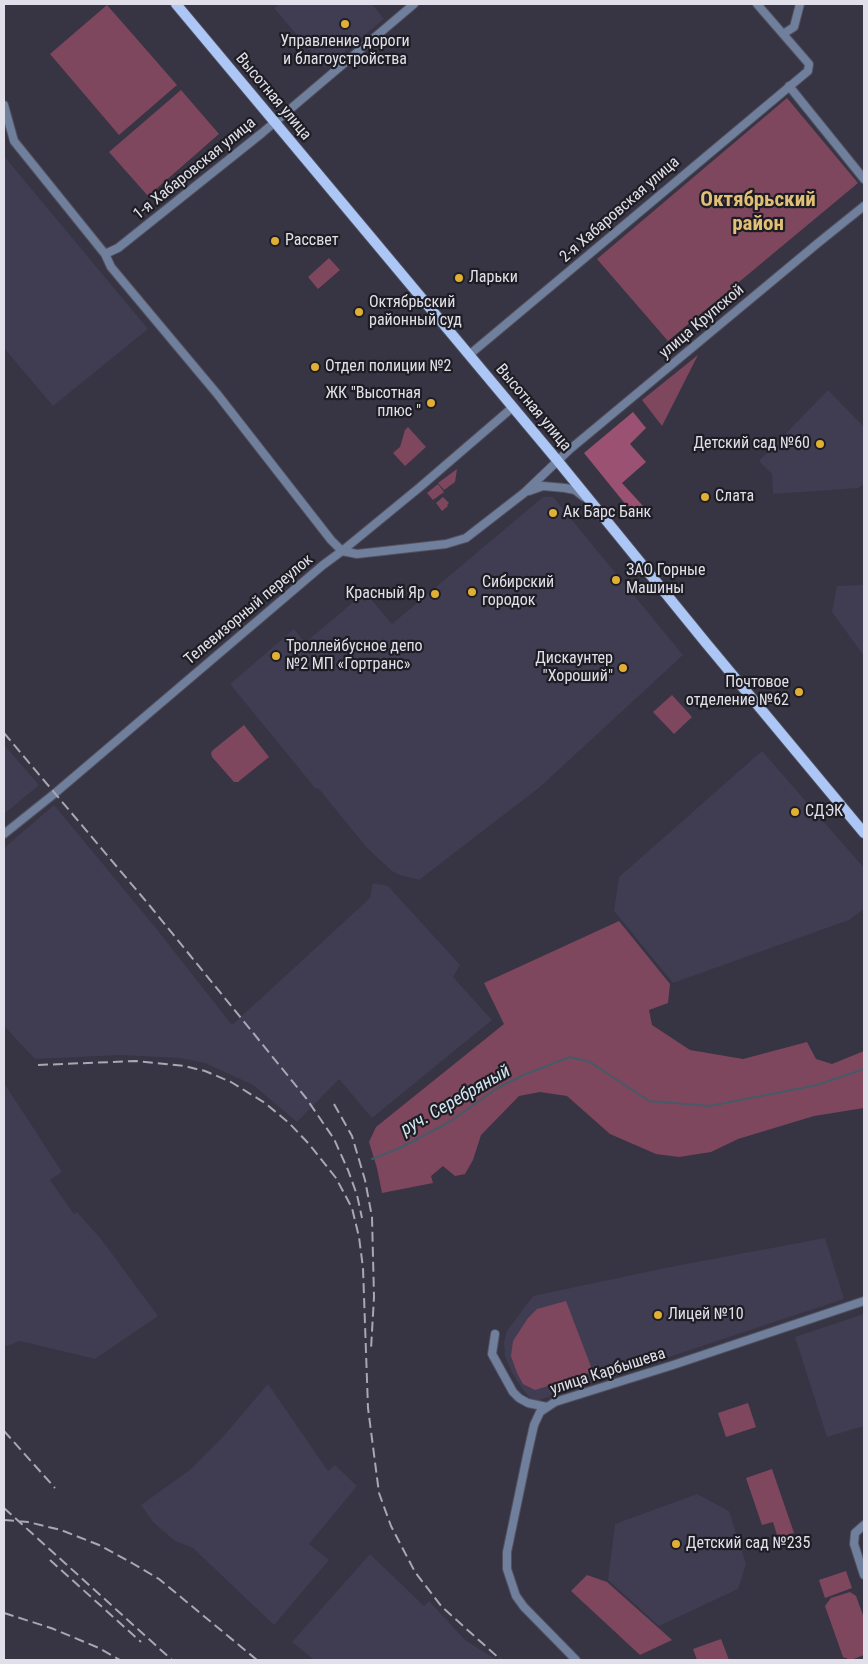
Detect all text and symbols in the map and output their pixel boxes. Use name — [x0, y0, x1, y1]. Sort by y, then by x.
marker: Управление дороги и благоустройства — [339, 18, 351, 30]
place label: Управление дороги и благоустройства — [280, 32, 410, 70]
street label: Высотная улица — [231, 50, 315, 144]
street label: 1-я Хабаровская улица — [130, 114, 260, 224]
street label: 2-я Хабаровская улица — [556, 153, 684, 267]
district label: Октябрьский район — [700, 188, 816, 238]
place label: Рассвет — [285, 231, 338, 251]
marker: Рассвет — [269, 235, 281, 247]
place label: Ларьки — [469, 268, 518, 288]
marker: Ларьки — [453, 272, 465, 284]
street label: улица Крупской — [656, 281, 748, 363]
place label: Октябрьский районный суд — [369, 293, 462, 331]
marker: Октябрьский районный суд — [353, 306, 365, 318]
place label: Отдел полиции №2 — [325, 357, 451, 377]
marker: Отдел полиции №2 — [309, 361, 321, 373]
street label: Высотная улица — [491, 361, 575, 455]
place label: ЖК "Высотная плюс " — [325, 384, 421, 422]
marker: ЖК "Высотная плюс " — [425, 397, 437, 409]
place label: Детский сад №60 — [694, 434, 810, 454]
marker: Детский сад №60 — [814, 438, 826, 450]
place label: Слата — [715, 487, 754, 507]
marker: Слата — [699, 491, 711, 503]
place label: Ак Барс Банк — [563, 503, 651, 523]
marker: Ак Барс Банк — [547, 507, 559, 519]
street label: Телевизорный переулок — [181, 551, 317, 669]
place label: ЗАО Горные Машины — [626, 561, 706, 599]
place label: Сибирский городок — [482, 573, 554, 611]
marker: ЗАО Горные Машины — [610, 574, 622, 586]
place label: Красный Яр — [346, 584, 425, 604]
marker: Сибирский городок — [466, 586, 478, 598]
marker: Красный Яр — [429, 588, 441, 600]
place label: Троллейбусное депо №2 МП «Гортранс» — [286, 637, 423, 675]
place label: Дискаунтер "Хороший" — [535, 649, 613, 687]
marker: Троллейбусное депо №2 МП «Гортранс» — [270, 650, 282, 662]
marker: Дискаунтер "Хороший" — [617, 662, 629, 674]
place label: Почтовое отделение №62 — [686, 673, 789, 711]
marker: Почтовое отделение №62 — [793, 686, 805, 698]
place label: СДЭК — [805, 802, 843, 822]
marker: СДЭК — [789, 806, 801, 818]
water label: руч. Серебряный — [397, 1061, 515, 1141]
place label: Лицей №10 — [668, 1305, 744, 1325]
marker: Лицей №10 — [652, 1309, 664, 1321]
street label: улица Карбышева — [548, 1344, 668, 1400]
place label: Детский сад №235 — [686, 1534, 810, 1554]
marker: Детский сад №235 — [670, 1538, 682, 1550]

